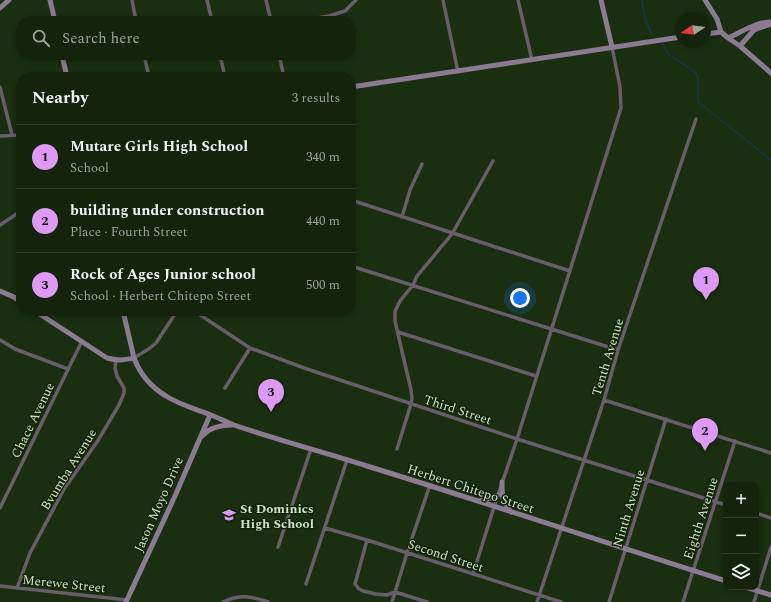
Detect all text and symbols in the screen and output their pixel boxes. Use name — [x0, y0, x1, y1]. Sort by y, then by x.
north arrow — [675, 12, 711, 48]
search box — [16, 16, 356, 60]
icon: search — [30, 27, 52, 49]
text: Search here — [62, 27, 140, 50]
text: Nearby — [32, 85, 88, 111]
text: 3 results — [292, 88, 340, 108]
text: Mutare Girls High School — [70, 135, 248, 158]
text: 1 — [41, 147, 49, 167]
text: 340 m — [306, 147, 340, 167]
text: School — [70, 158, 109, 178]
text: building under construction — [70, 199, 264, 222]
text: 2 — [41, 211, 49, 231]
text: 440 m — [306, 211, 340, 231]
text: Place · Fourth Street — [70, 222, 187, 242]
text: Rock of Ages Junior school — [70, 263, 256, 286]
pin: 1 — [693, 267, 719, 300]
text: 3 — [41, 275, 49, 295]
text: 500 m — [306, 275, 340, 295]
text: School · Herbert Chitepo Street — [70, 286, 251, 306]
your location — [510, 288, 530, 308]
street label: Tenth Avenue — [587, 316, 629, 399]
street label: Chace Avenue — [6, 379, 60, 462]
pin: 3 — [258, 379, 284, 412]
street label: Third Street — [421, 390, 495, 430]
pin: 2 — [692, 418, 718, 451]
street label: Bvumba Avenue — [36, 425, 102, 514]
street label: Jason Moyo Drive — [129, 454, 189, 555]
street label: Herbert Chitepo Street — [405, 459, 537, 519]
street label: Ninth Avenue — [608, 467, 650, 550]
street label: Eighth Avenue — [678, 475, 724, 562]
map controls — [723, 482, 759, 590]
button: + — [723, 482, 759, 518]
place label: St Dominics High School — [240, 499, 314, 534]
school or university icon: St Dominics High School — [221, 507, 237, 523]
button: − — [723, 518, 759, 554]
street label: Second Street — [405, 534, 487, 578]
button: layers — [723, 554, 759, 590]
street label: Merewe Street — [21, 570, 107, 598]

